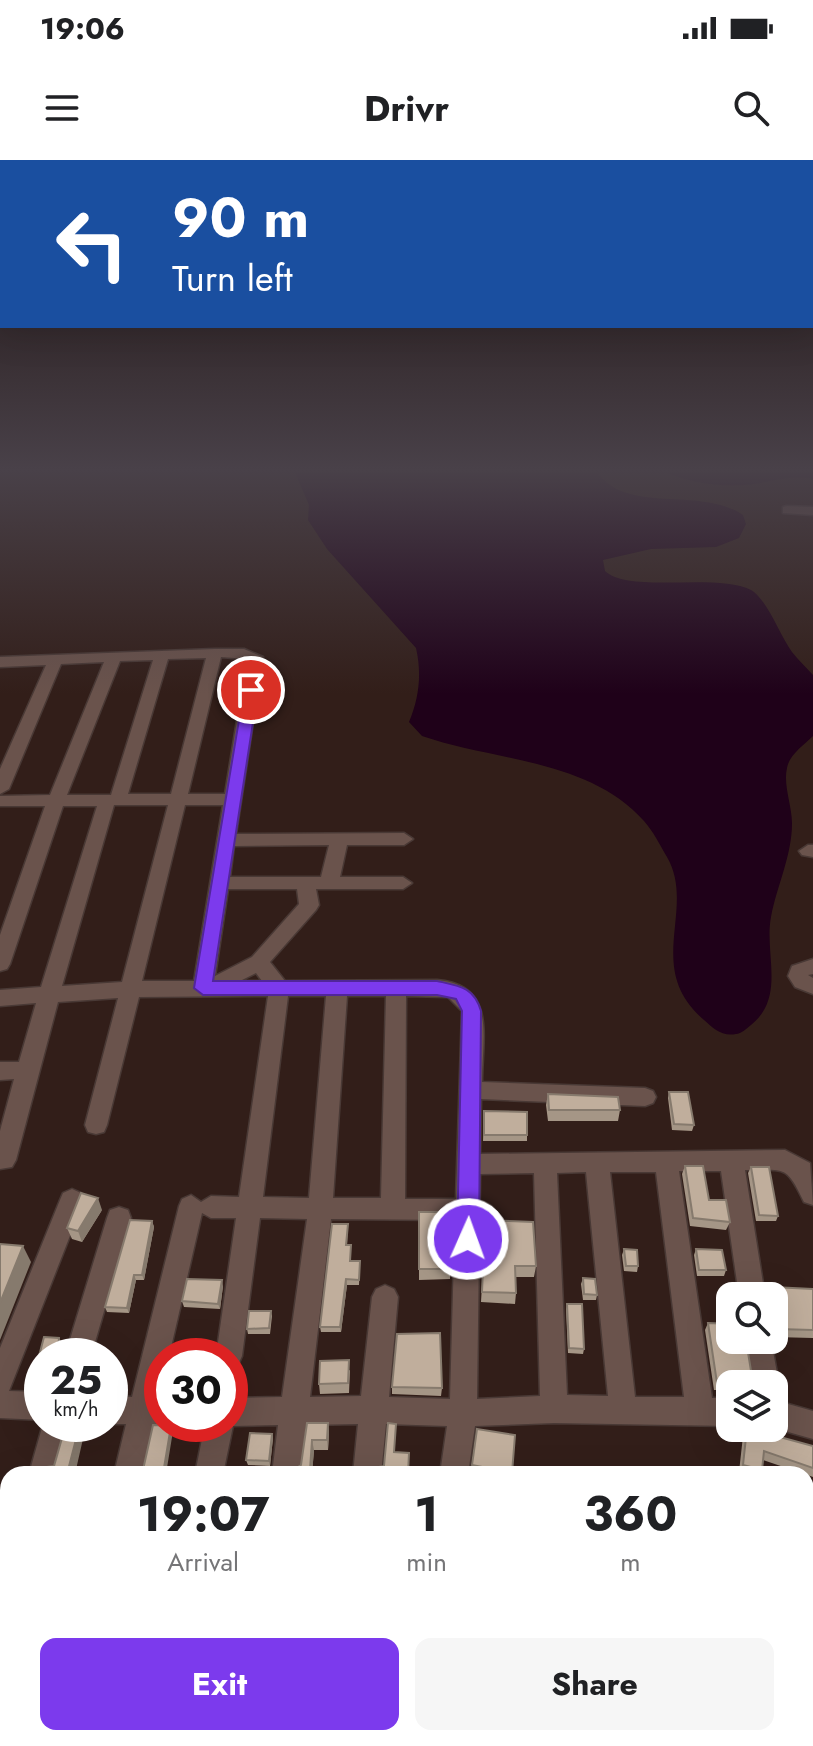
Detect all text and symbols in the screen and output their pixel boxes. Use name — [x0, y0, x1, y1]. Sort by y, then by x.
text: 19:06 — [40, 7, 125, 50]
text: Drivr — [364, 82, 449, 134]
icon: menu — [40, 86, 84, 130]
icon: search — [729, 86, 773, 130]
text: 90 m — [172, 177, 309, 258]
icon: left — [40, 192, 144, 296]
text: Turn left — [172, 252, 293, 304]
pin — [217, 656, 285, 724]
icon: arrive — [229, 668, 273, 712]
position arrow — [426, 1197, 510, 1281]
map controls — [716, 1282, 788, 1442]
button: search — [716, 1282, 788, 1354]
speed limit sign: 30 — [144, 1338, 248, 1442]
text: 25 — [50, 1351, 102, 1409]
button: layers — [716, 1370, 788, 1442]
text: km/h — [53, 1395, 99, 1424]
text: 19:07 — [137, 1480, 269, 1549]
text: 1 — [414, 1480, 439, 1549]
text: 360 — [584, 1480, 677, 1549]
text: Arrival — [167, 1543, 239, 1581]
text: min — [406, 1543, 447, 1581]
text: m — [620, 1543, 641, 1581]
button: Exit — [40, 1638, 399, 1730]
button: Share — [415, 1638, 774, 1730]

